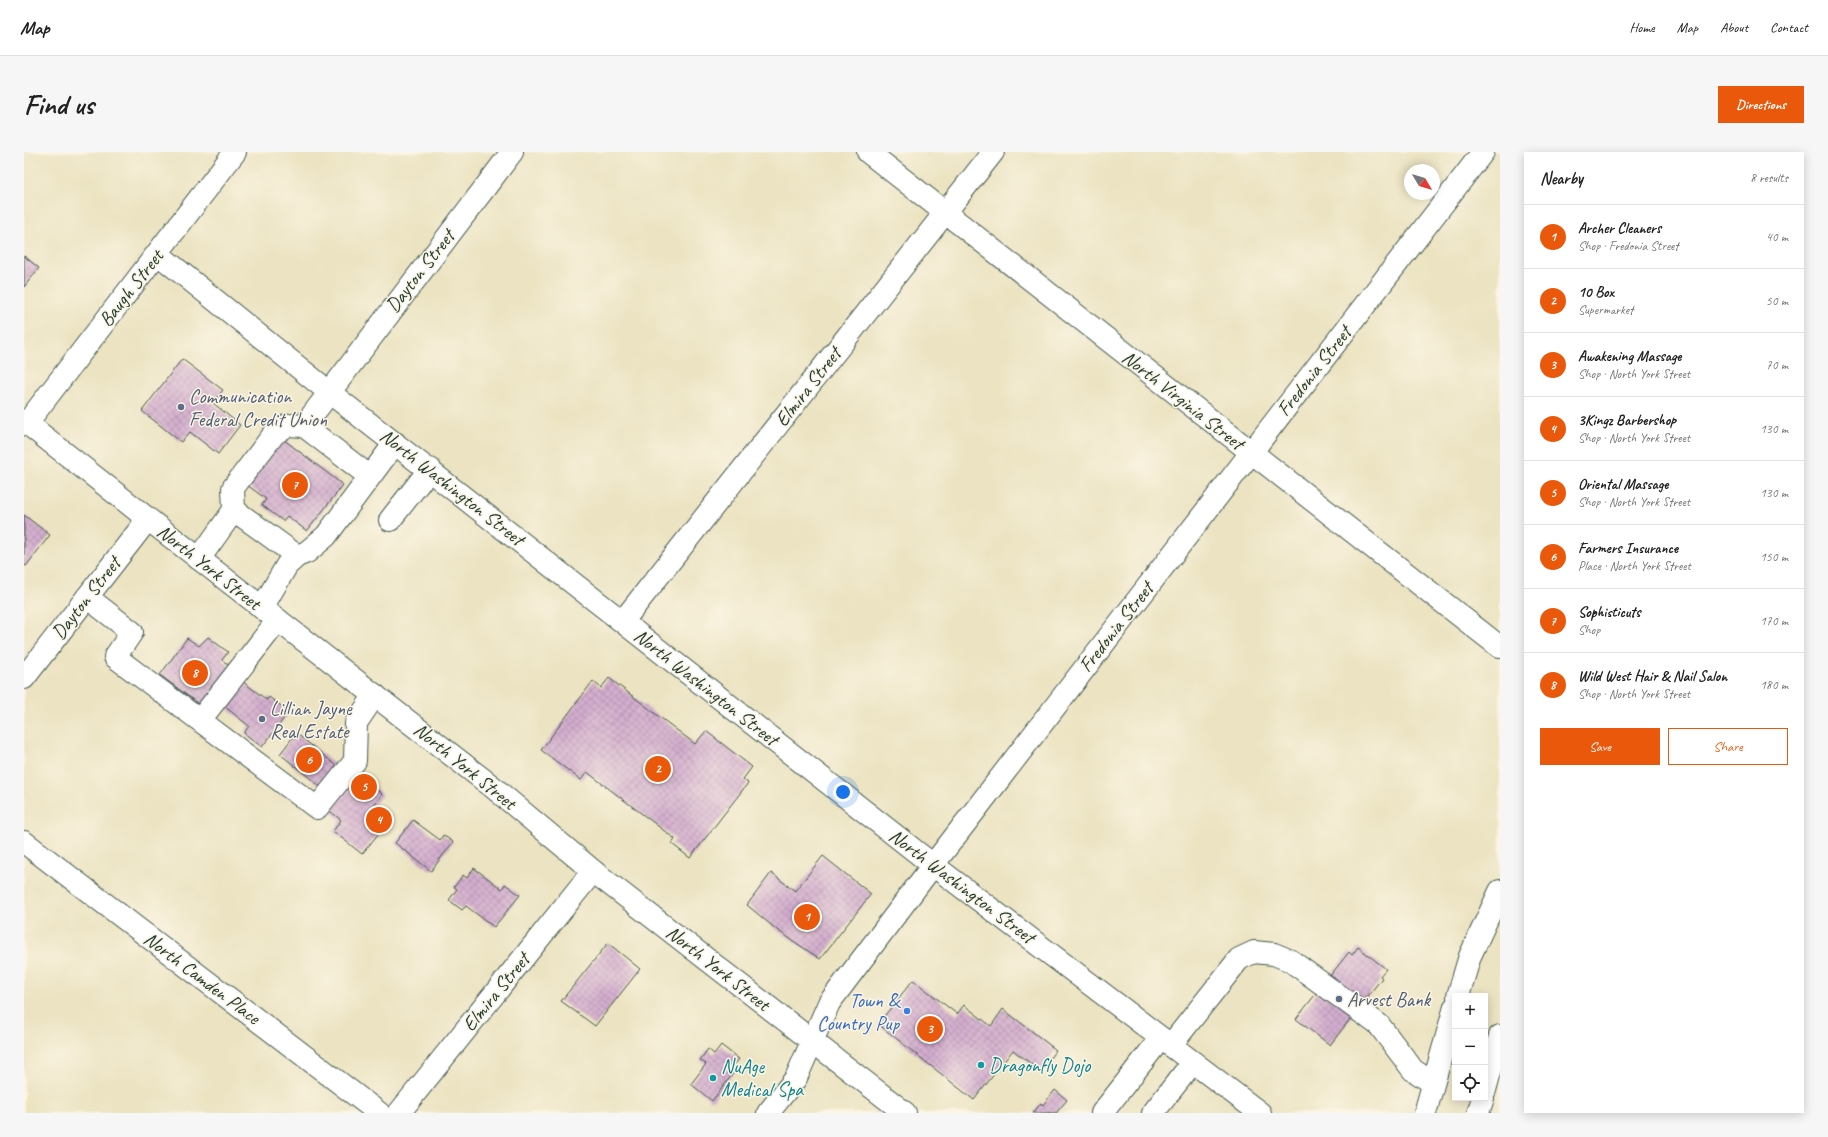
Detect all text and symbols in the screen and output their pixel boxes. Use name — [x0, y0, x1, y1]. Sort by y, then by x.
text: Map — [20, 16, 50, 40]
text: Home — [1629, 19, 1655, 36]
text: Map — [1677, 19, 1698, 36]
text: About — [1720, 19, 1748, 36]
text: Contact — [1770, 19, 1808, 36]
button: Directions — [1718, 86, 1804, 123]
text: Find us — [24, 87, 94, 122]
north arrow — [1404, 164, 1440, 200]
text: Nearby — [1540, 168, 1583, 189]
text: 8 results — [1750, 170, 1788, 186]
text: Archer Cleaners — [1578, 219, 1661, 238]
street label: Dayton Street — [380, 222, 462, 317]
text: 1 — [1550, 229, 1556, 245]
text: 40 m — [1766, 229, 1788, 245]
text: Shop · Fredonia Street — [1578, 238, 1679, 254]
street label: Baugh Street — [93, 243, 170, 331]
text: 10 Box — [1578, 283, 1614, 302]
text: 2 — [1550, 293, 1556, 309]
text: 50 m — [1766, 293, 1788, 309]
text: Supermarket — [1578, 302, 1633, 318]
street label: Fredonia Street — [1271, 318, 1359, 421]
street label: Elmira Street — [769, 340, 849, 432]
street label: North Virginia Street — [1117, 345, 1251, 457]
text: Awakening Massage — [1578, 347, 1681, 366]
text: 3 — [1550, 357, 1556, 373]
text: 70 m — [1766, 357, 1788, 373]
text: Shop · North York Street — [1578, 366, 1690, 382]
place label: Communication Federal Credit Union — [189, 384, 328, 432]
marker: Communication Federal Credit Union — [176, 402, 186, 412]
text: 3Kingz Barbershop — [1578, 411, 1676, 430]
text: 4 — [1550, 421, 1556, 437]
text: 130 m — [1760, 421, 1788, 437]
street label: North Washington Street — [375, 423, 532, 553]
text: Shop · North York Street — [1578, 430, 1690, 446]
pin: 7 — [282, 470, 308, 500]
text: Oriental Massage — [1578, 475, 1668, 494]
text: 5 — [1550, 485, 1556, 501]
text: 130 m — [1760, 485, 1788, 501]
text: Shop · North York Street — [1578, 494, 1690, 510]
street label: North York Street — [152, 519, 268, 617]
text: Farmers Insurance — [1578, 539, 1678, 558]
street label: Dayton Street — [46, 549, 128, 644]
text: 6 — [1550, 549, 1556, 565]
text: 150 m — [1760, 549, 1788, 565]
text: Place · North York Street — [1578, 558, 1691, 574]
street label: Fredonia Street — [1073, 574, 1161, 677]
text: Sophisticuts — [1578, 603, 1641, 622]
text: 7 — [1550, 613, 1556, 629]
text: 170 m — [1760, 613, 1788, 629]
text: Shop — [1578, 622, 1600, 638]
street label: North Washington Street — [629, 623, 786, 753]
pin: 8 — [182, 658, 208, 688]
text: Wild West Hair & Nail Salon — [1578, 667, 1727, 686]
text: 8 — [1550, 677, 1556, 693]
text: 180 m — [1760, 677, 1788, 693]
text: Shop · North York Street — [1578, 686, 1690, 702]
place label: Lillian Jayne Real Estate — [270, 696, 353, 744]
marker: Lillian Jayne Real Estate — [257, 714, 267, 724]
street label: North York Street — [409, 717, 523, 816]
button: Save — [1540, 728, 1660, 765]
button: Share — [1668, 728, 1788, 765]
pin: 6 — [296, 745, 322, 775]
pin: 2 — [645, 754, 671, 784]
pin: 5 — [351, 772, 377, 802]
your location — [833, 782, 853, 802]
pin: 4 — [366, 805, 392, 835]
street label: North Washington Street — [884, 823, 1043, 951]
pin: 1 — [794, 902, 820, 932]
street label: North York Street — [661, 920, 777, 1018]
street label: North Camden Place — [139, 926, 266, 1031]
street label: Elmira Street — [457, 945, 537, 1036]
place label: Arvest Bank — [1347, 987, 1432, 1012]
place label: Town & Country Pup — [817, 988, 902, 1036]
map controls — [1452, 993, 1488, 1101]
button: + — [1452, 993, 1488, 1029]
marker: Arvest Bank — [1334, 994, 1344, 1004]
marker: Town & Country Pup — [902, 1006, 912, 1016]
pin: 3 — [917, 1014, 943, 1044]
button: − — [1452, 1029, 1488, 1065]
place label: Dragonfly Dojo — [989, 1053, 1091, 1078]
place label: NuAge Medical Spa — [721, 1054, 804, 1102]
marker: Dragonfly Dojo — [976, 1060, 986, 1070]
button: locate — [1452, 1065, 1488, 1101]
marker: NuAge Medical Spa — [708, 1073, 718, 1083]

